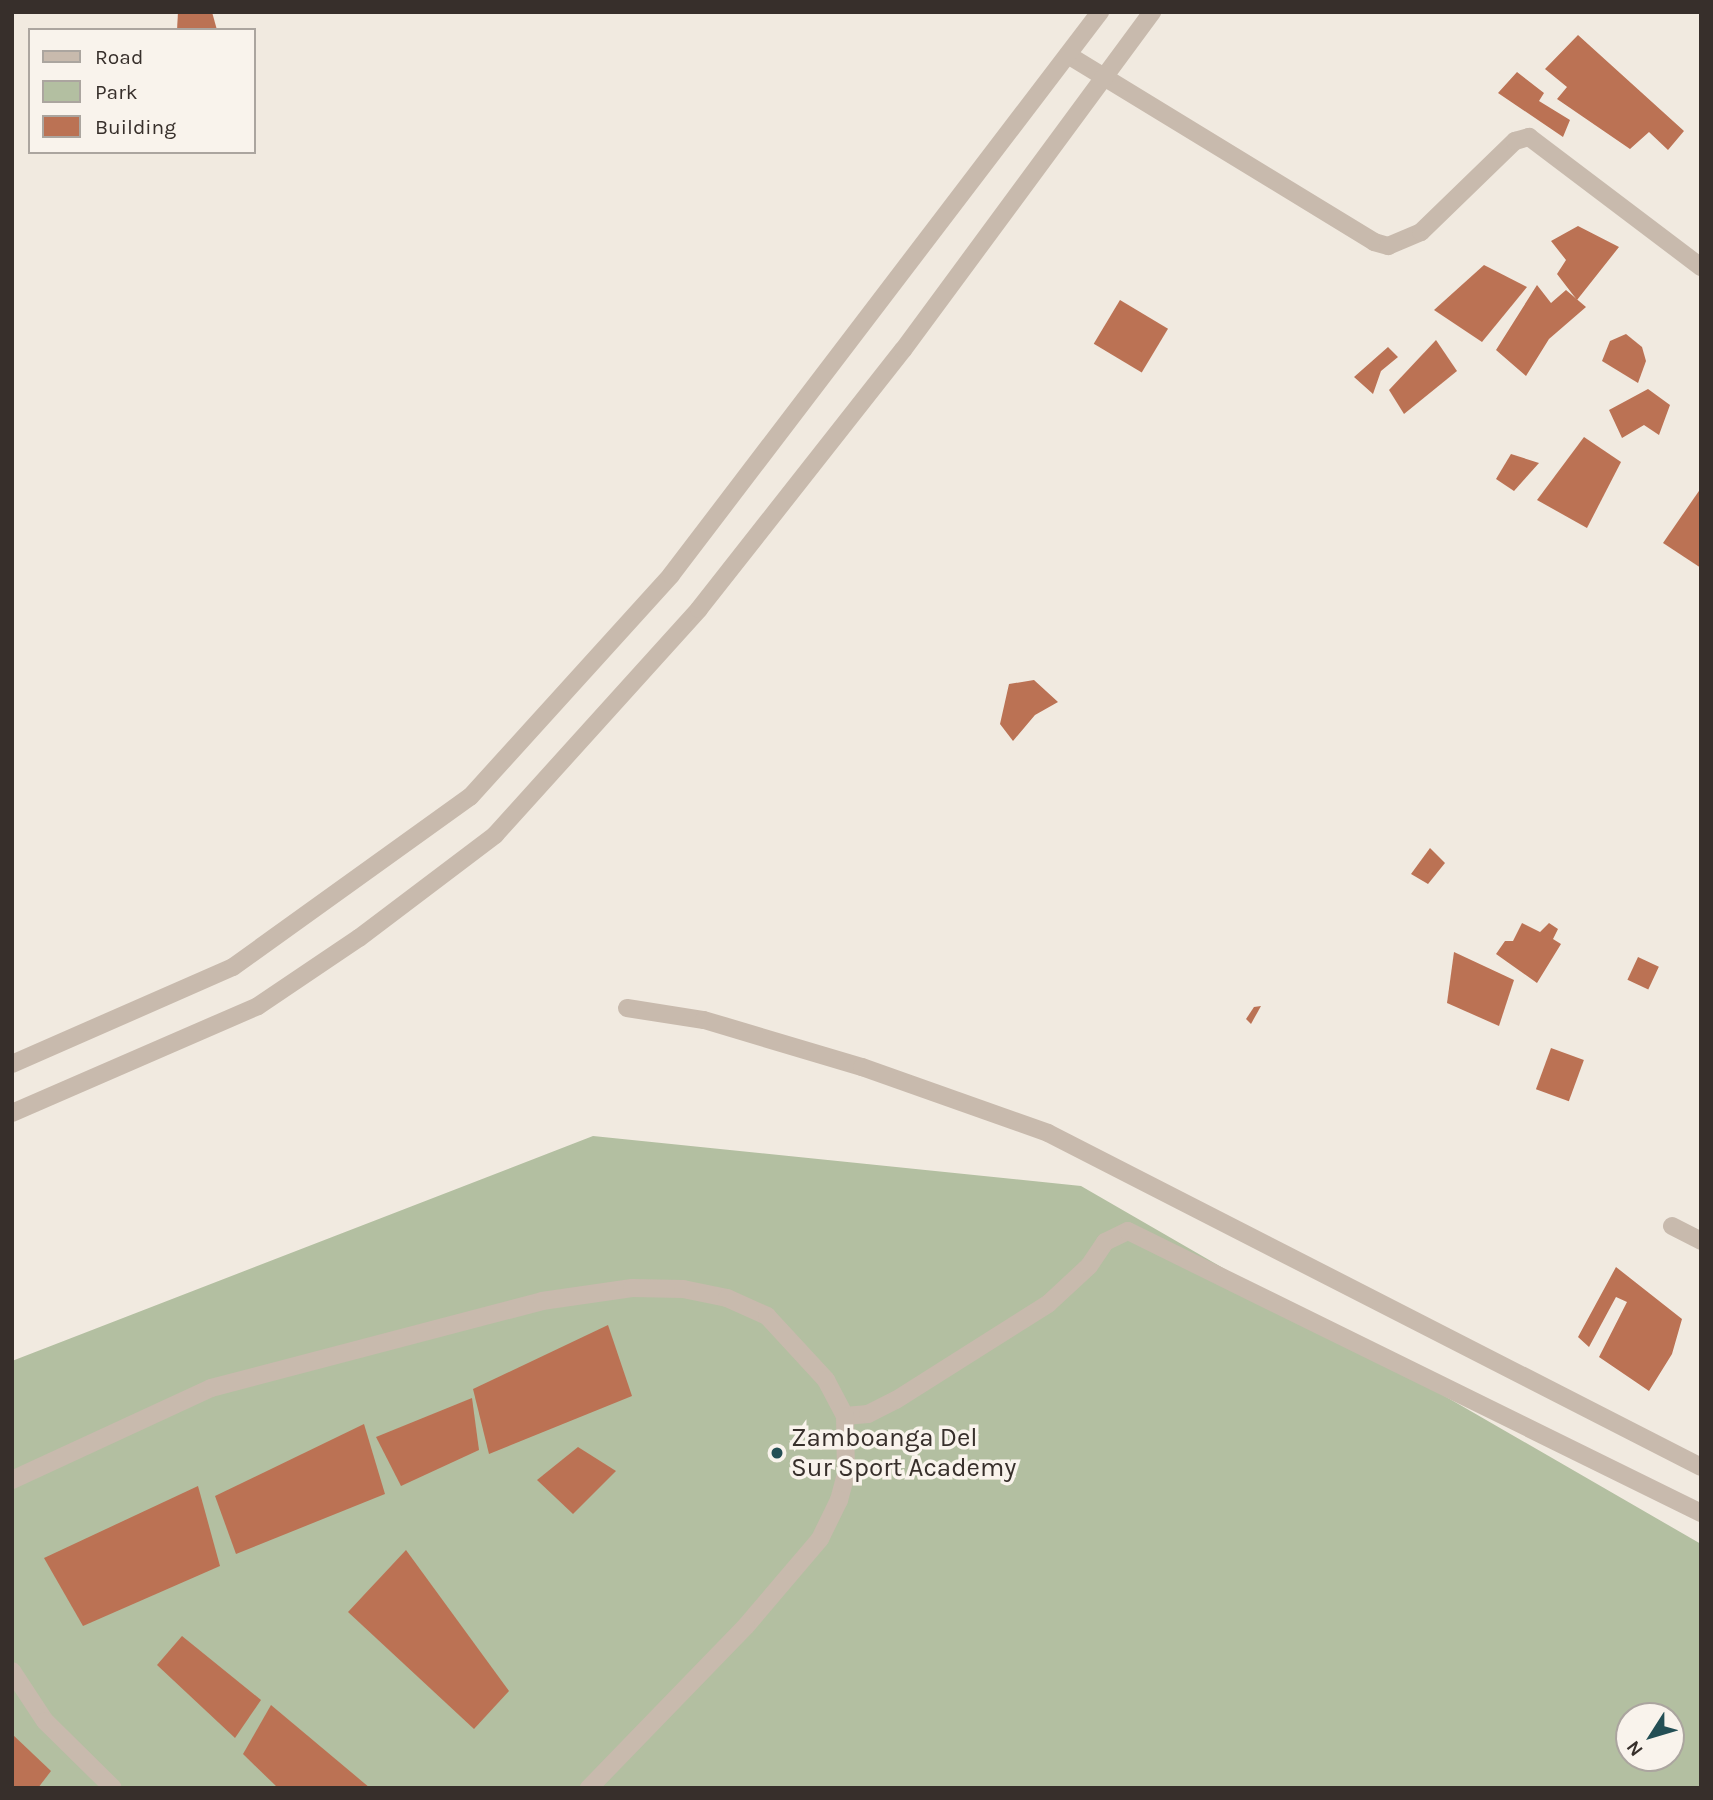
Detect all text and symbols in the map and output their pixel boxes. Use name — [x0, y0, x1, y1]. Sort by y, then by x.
legend — [28, 28, 256, 154]
text: Road — [95, 45, 143, 69]
text: Park — [95, 80, 138, 104]
text: Building — [95, 115, 176, 139]
place label: Zamboanga Del Sur Sport Academy — [791, 1422, 1016, 1484]
marker: Zamboanga Del Sur Sport Academy — [769, 1445, 785, 1461]
north arrow — [1615, 1702, 1685, 1772]
text: N — [1622, 1736, 1648, 1760]

